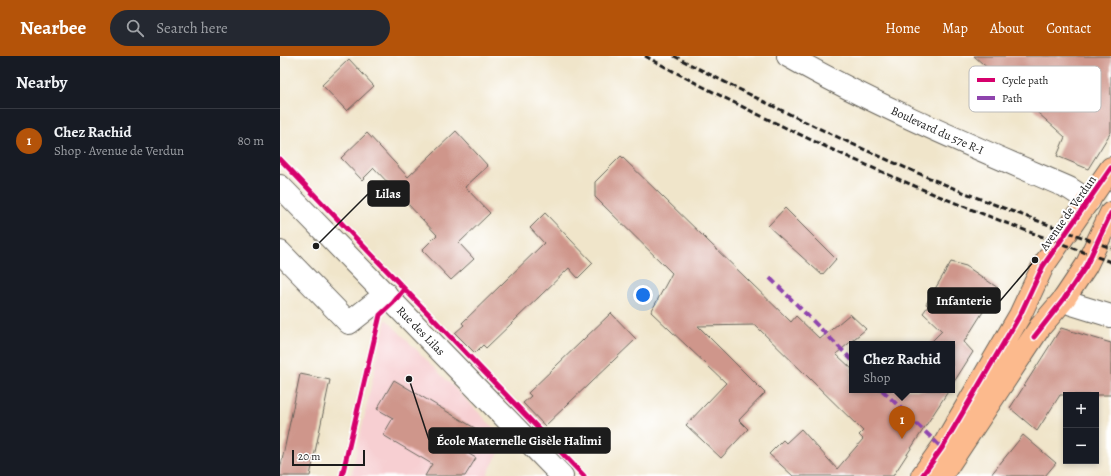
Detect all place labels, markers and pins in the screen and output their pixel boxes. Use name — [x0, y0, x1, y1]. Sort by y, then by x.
callout: Lilas — [368, 181, 409, 206]
callout: Infanterie — [928, 288, 1000, 313]
pin: 1 — [889, 406, 915, 439]
callout: École Maternelle Gisèle Halimi — [429, 428, 610, 453]

